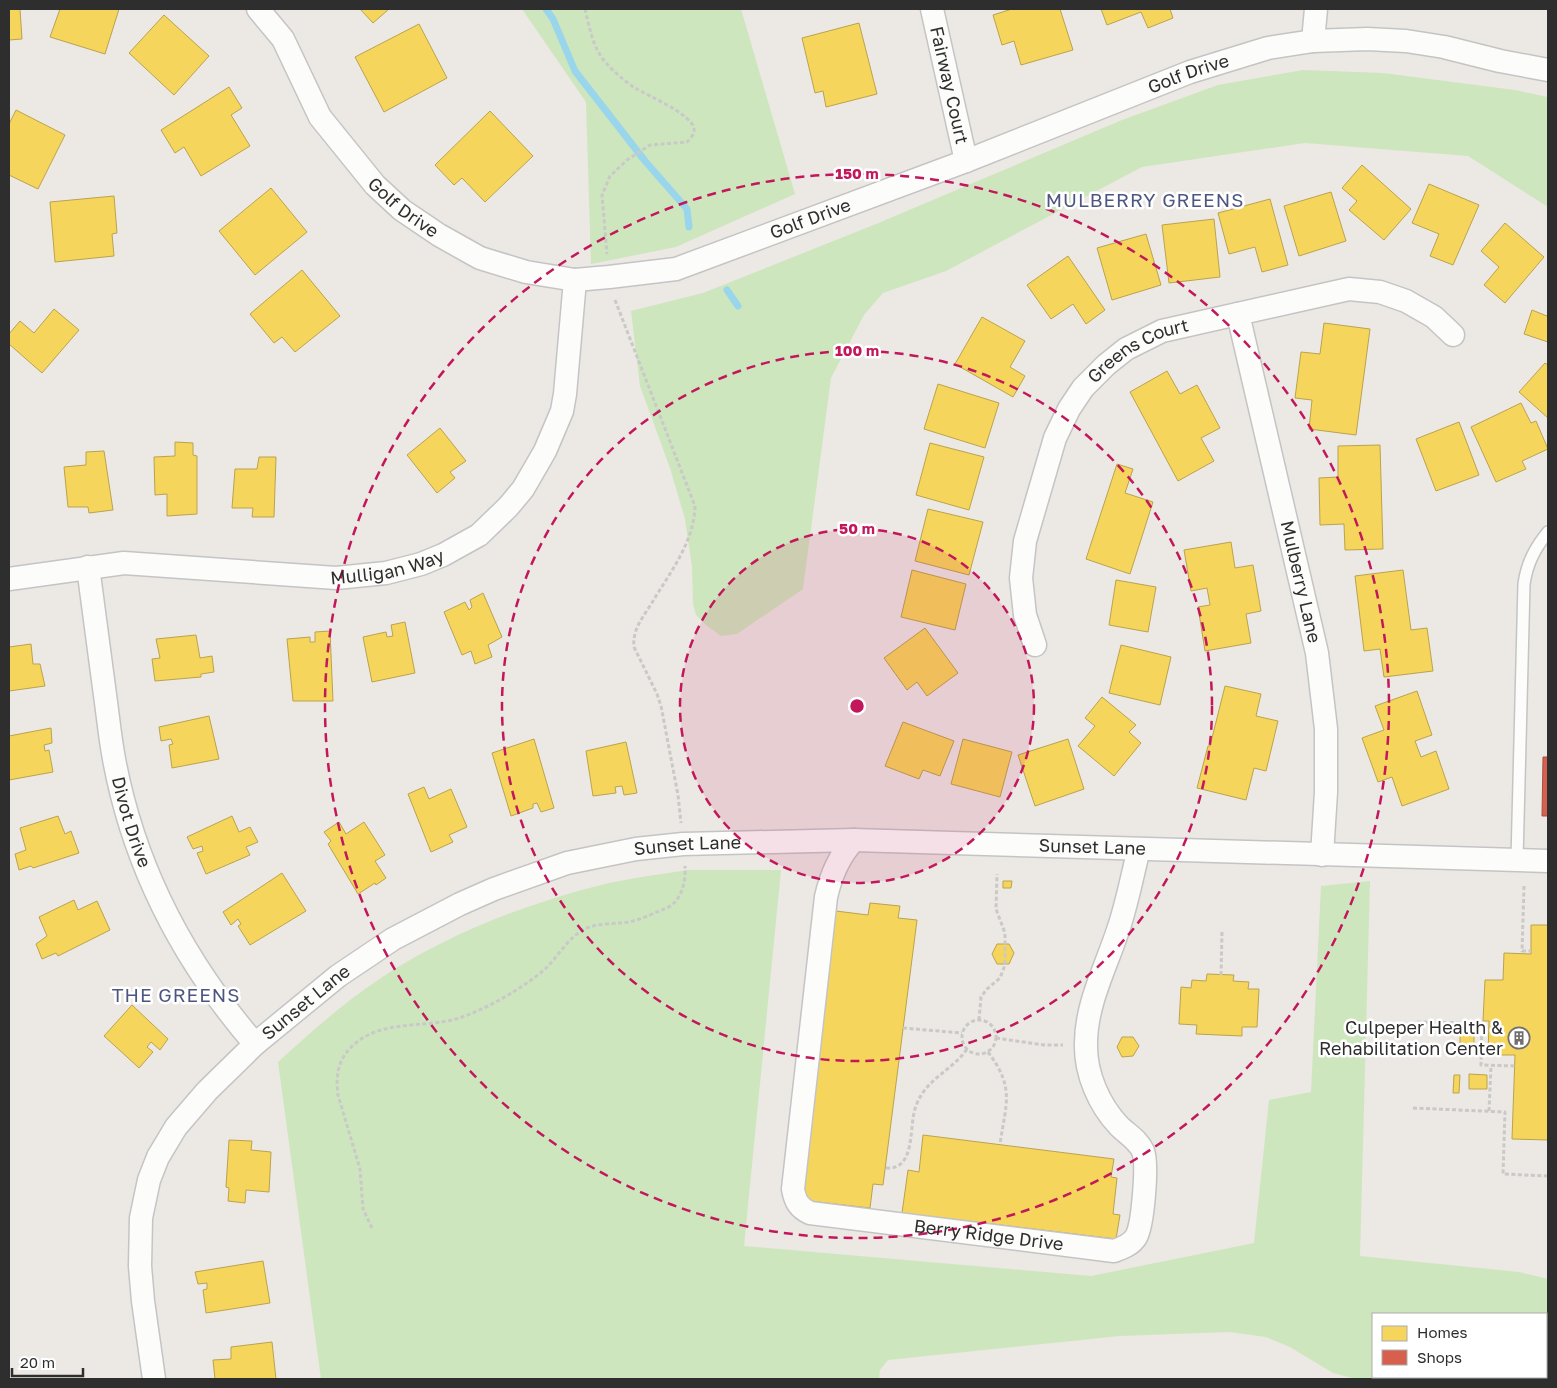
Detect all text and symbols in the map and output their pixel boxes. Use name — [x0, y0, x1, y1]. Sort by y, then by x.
street label: Fairway Court — [926, 24, 974, 146]
street label: Golf Drive — [1144, 49, 1231, 98]
text: 150 m — [835, 164, 879, 182]
street label: Golf Drive — [364, 172, 443, 242]
district label: MULBERRY GREENS — [1046, 188, 1244, 211]
street label: Golf Drive — [766, 193, 854, 243]
street label: Greens Court — [1082, 313, 1190, 387]
text: 100 m — [835, 341, 879, 359]
street label: Mulberry Lane — [1276, 518, 1326, 645]
text: 50 m — [839, 519, 875, 537]
street label: Mulligan Way — [329, 544, 447, 589]
centre of rings — [848, 697, 866, 715]
street label: Divot Drive — [108, 774, 156, 870]
street label: Sunset Lane — [633, 831, 741, 859]
street label: Sunset Lane — [1038, 834, 1146, 859]
street label: Sunset Lane — [257, 959, 354, 1044]
district label: THE GREENS — [112, 983, 240, 1006]
place label: Culpeper Health & Rehabilitation Center — [1319, 1016, 1503, 1059]
building icon: Culpeper Health & Rehabilitation Center — [1507, 1026, 1531, 1050]
street label: Berry Ridge Drive — [913, 1214, 1065, 1255]
legend — [1372, 1313, 1547, 1378]
text: Homes — [1417, 1323, 1467, 1341]
scale bar — [12, 1346, 84, 1378]
text: Shops — [1417, 1348, 1462, 1366]
text: 20 m — [20, 1353, 55, 1371]

